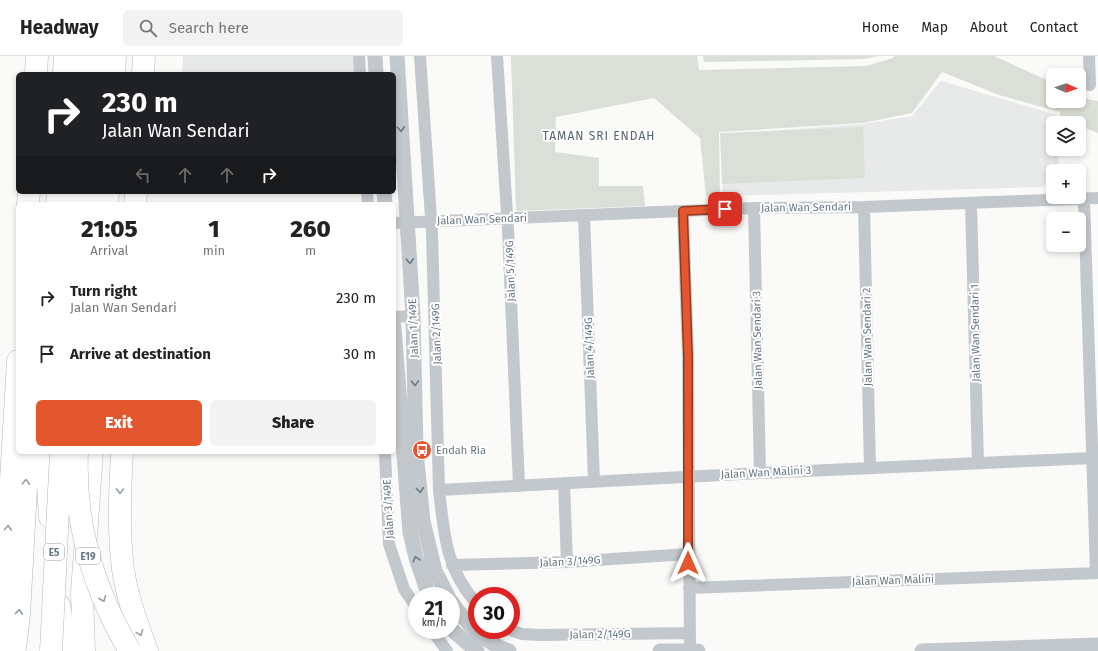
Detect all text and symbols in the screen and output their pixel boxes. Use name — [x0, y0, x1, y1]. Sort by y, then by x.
search box — [123, 10, 403, 46]
text: Headway — [20, 16, 99, 39]
icon: search — [137, 17, 159, 39]
text: Search here — [169, 19, 249, 37]
text: Home — [862, 19, 899, 36]
text: Map — [921, 19, 948, 36]
text: About — [970, 19, 1008, 36]
text: Contact — [1030, 19, 1078, 36]
north arrow — [1046, 68, 1086, 108]
map controls — [1046, 68, 1086, 252]
text: 230 m — [102, 86, 178, 119]
icon: right — [36, 88, 88, 140]
button: layers — [1046, 116, 1086, 156]
text: Jalan Wan Sendari — [102, 120, 250, 142]
one-way arrow — [397, 126, 406, 132]
district label: TAMAN SRI ENDAH — [543, 129, 655, 143]
icon: left — [132, 164, 154, 186]
icon: ahead — [174, 164, 196, 186]
icon: ahead — [216, 164, 238, 186]
icon: right — [258, 164, 280, 186]
button: + — [1046, 164, 1086, 204]
pin — [708, 192, 742, 226]
icon: arrive — [714, 198, 736, 220]
street label: Jalan Wan Sendari — [761, 200, 851, 215]
street label: Jalan Wan Sendari — [437, 211, 527, 228]
button: − — [1046, 212, 1086, 252]
text: 21:05 — [81, 215, 138, 243]
text: 1 — [208, 215, 220, 243]
text: 260 — [290, 215, 331, 243]
street label: Jalan 5/149G — [503, 240, 518, 302]
text: Arrival — [90, 243, 128, 258]
text: min — [203, 243, 225, 258]
text: m — [305, 243, 316, 258]
one-way arrow — [405, 258, 414, 264]
text: Turn right — [70, 282, 137, 300]
street label: Jalan Wan Sendari 1 — [968, 284, 983, 382]
icon: right — [36, 287, 58, 309]
street label: Jalan Wan Sendari 2 — [860, 288, 875, 386]
text: 230 m — [336, 289, 376, 307]
street label: Jalan Wan Sendari 3 — [750, 291, 765, 389]
street label: Jalan 1/149E — [406, 298, 421, 358]
text: Jalan Wan Sendari — [70, 300, 177, 315]
street label: Jalan 2/149G — [429, 303, 444, 365]
street label: Jalan 4/149G — [582, 317, 597, 379]
icon: arrive — [36, 343, 58, 365]
text: Arrive at destination — [70, 345, 211, 363]
text: 30 m — [343, 345, 376, 363]
one-way arrow — [410, 380, 419, 386]
button: Exit — [36, 400, 202, 446]
button: Share — [210, 400, 376, 446]
bus stop icon: Endah Ria — [411, 439, 433, 461]
place label: Endah Ria — [436, 444, 486, 457]
street label: Jalan Wan Malini 3 — [720, 464, 812, 481]
one-way arrow — [22, 479, 31, 485]
street label: Jalan 3/149E — [380, 479, 397, 539]
one-way arrow — [415, 487, 424, 493]
one-way arrow — [116, 488, 124, 494]
one-way arrow — [4, 525, 12, 531]
position arrow — [667, 542, 709, 584]
road number: E5 — [44, 544, 64, 560]
road number: E19 — [76, 548, 100, 564]
street label: Jalan 3/149G — [539, 553, 601, 570]
one-way arrow — [413, 556, 421, 563]
street label: Jalan Wan Malini — [852, 573, 934, 588]
speed limit sign: 30 — [468, 587, 520, 639]
one-way arrow — [99, 596, 107, 603]
text: 21 — [424, 596, 444, 620]
one-way arrow — [14, 609, 23, 615]
text: km/h — [422, 617, 446, 629]
street label: Jalan 2/149G — [569, 627, 631, 642]
one-way arrow — [135, 629, 143, 636]

